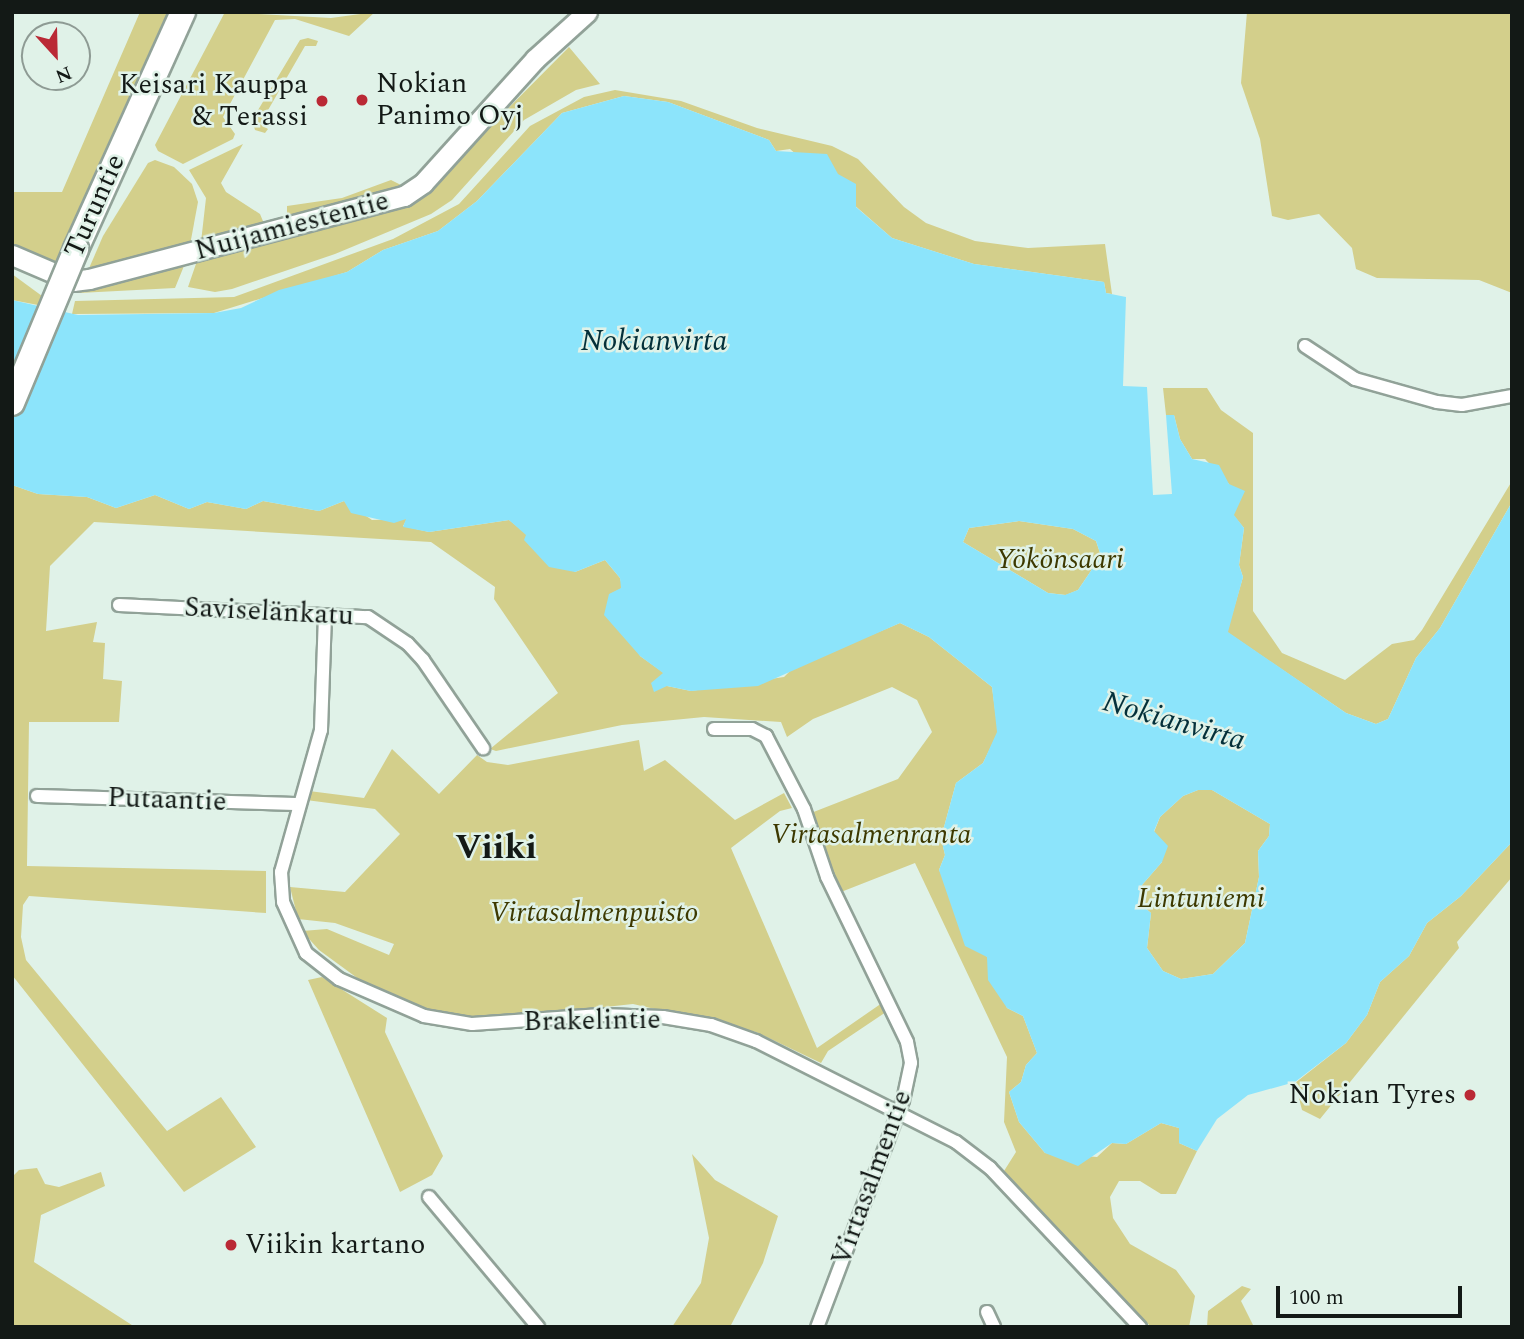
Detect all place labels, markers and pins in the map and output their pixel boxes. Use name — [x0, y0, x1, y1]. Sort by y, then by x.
place label: Nokian Panimo Oyj — [376, 67, 524, 133]
place label: Keisari Kauppa & Terassi — [119, 68, 308, 134]
marker: Nokian Panimo Oyj — [354, 92, 370, 108]
marker: Keisari Kauppa & Terassi — [314, 93, 330, 109]
place label: Nokian Tyres — [1289, 1078, 1456, 1112]
marker: Nokian Tyres — [1462, 1087, 1478, 1103]
place label: Viikin kartano — [245, 1228, 425, 1262]
marker: Viikin kartano — [223, 1237, 239, 1253]

